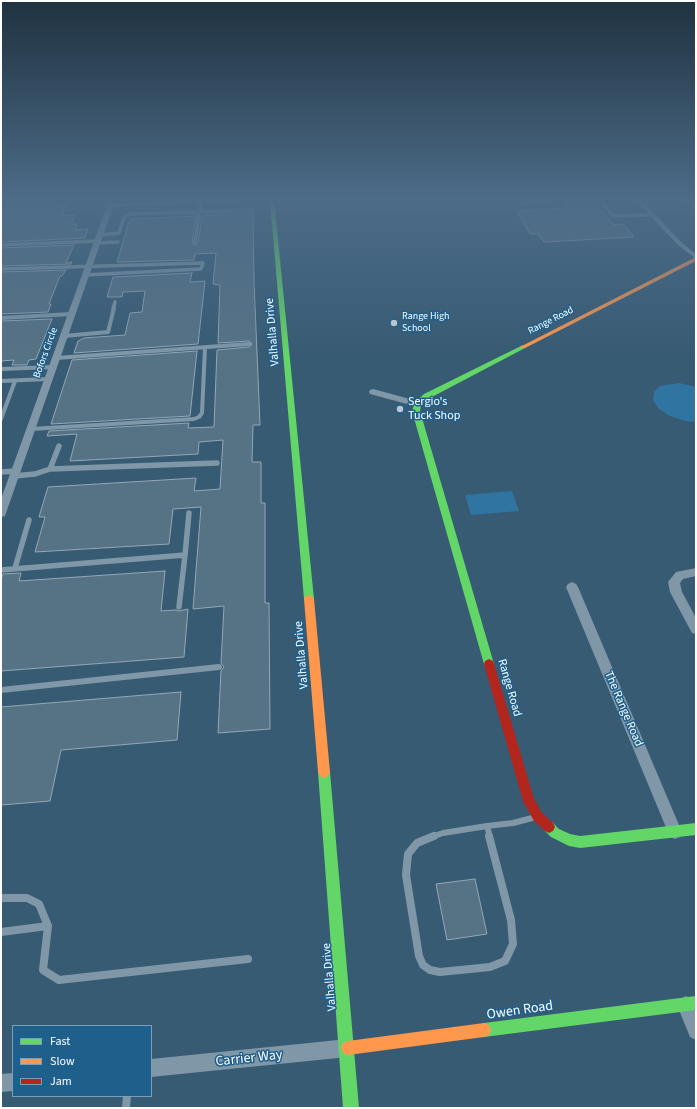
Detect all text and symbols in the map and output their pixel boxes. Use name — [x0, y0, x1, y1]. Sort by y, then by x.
street label: Valhalla Drive — [263, 297, 283, 367]
street label: Range Road — [526, 304, 576, 338]
place label: Range High School — [402, 311, 449, 334]
marker: Range High School — [389, 318, 399, 328]
street label: Bofors Circle — [31, 326, 61, 380]
place label: Sergio's Tuck Shop — [408, 395, 460, 423]
marker: Sergio's Tuck Shop — [395, 404, 405, 414]
street label: Valhalla Drive — [292, 620, 312, 690]
street label: Range Road — [494, 657, 524, 719]
street label: The Range Road — [601, 669, 645, 749]
street label: Valhalla Drive — [320, 942, 340, 1012]
street label: Owen Road — [486, 998, 554, 1024]
legend — [12, 1025, 152, 1097]
text: Fast — [50, 1033, 70, 1050]
street label: Carrier Way — [215, 1047, 283, 1071]
text: Slow — [50, 1053, 75, 1070]
text: Jam — [50, 1073, 72, 1090]

